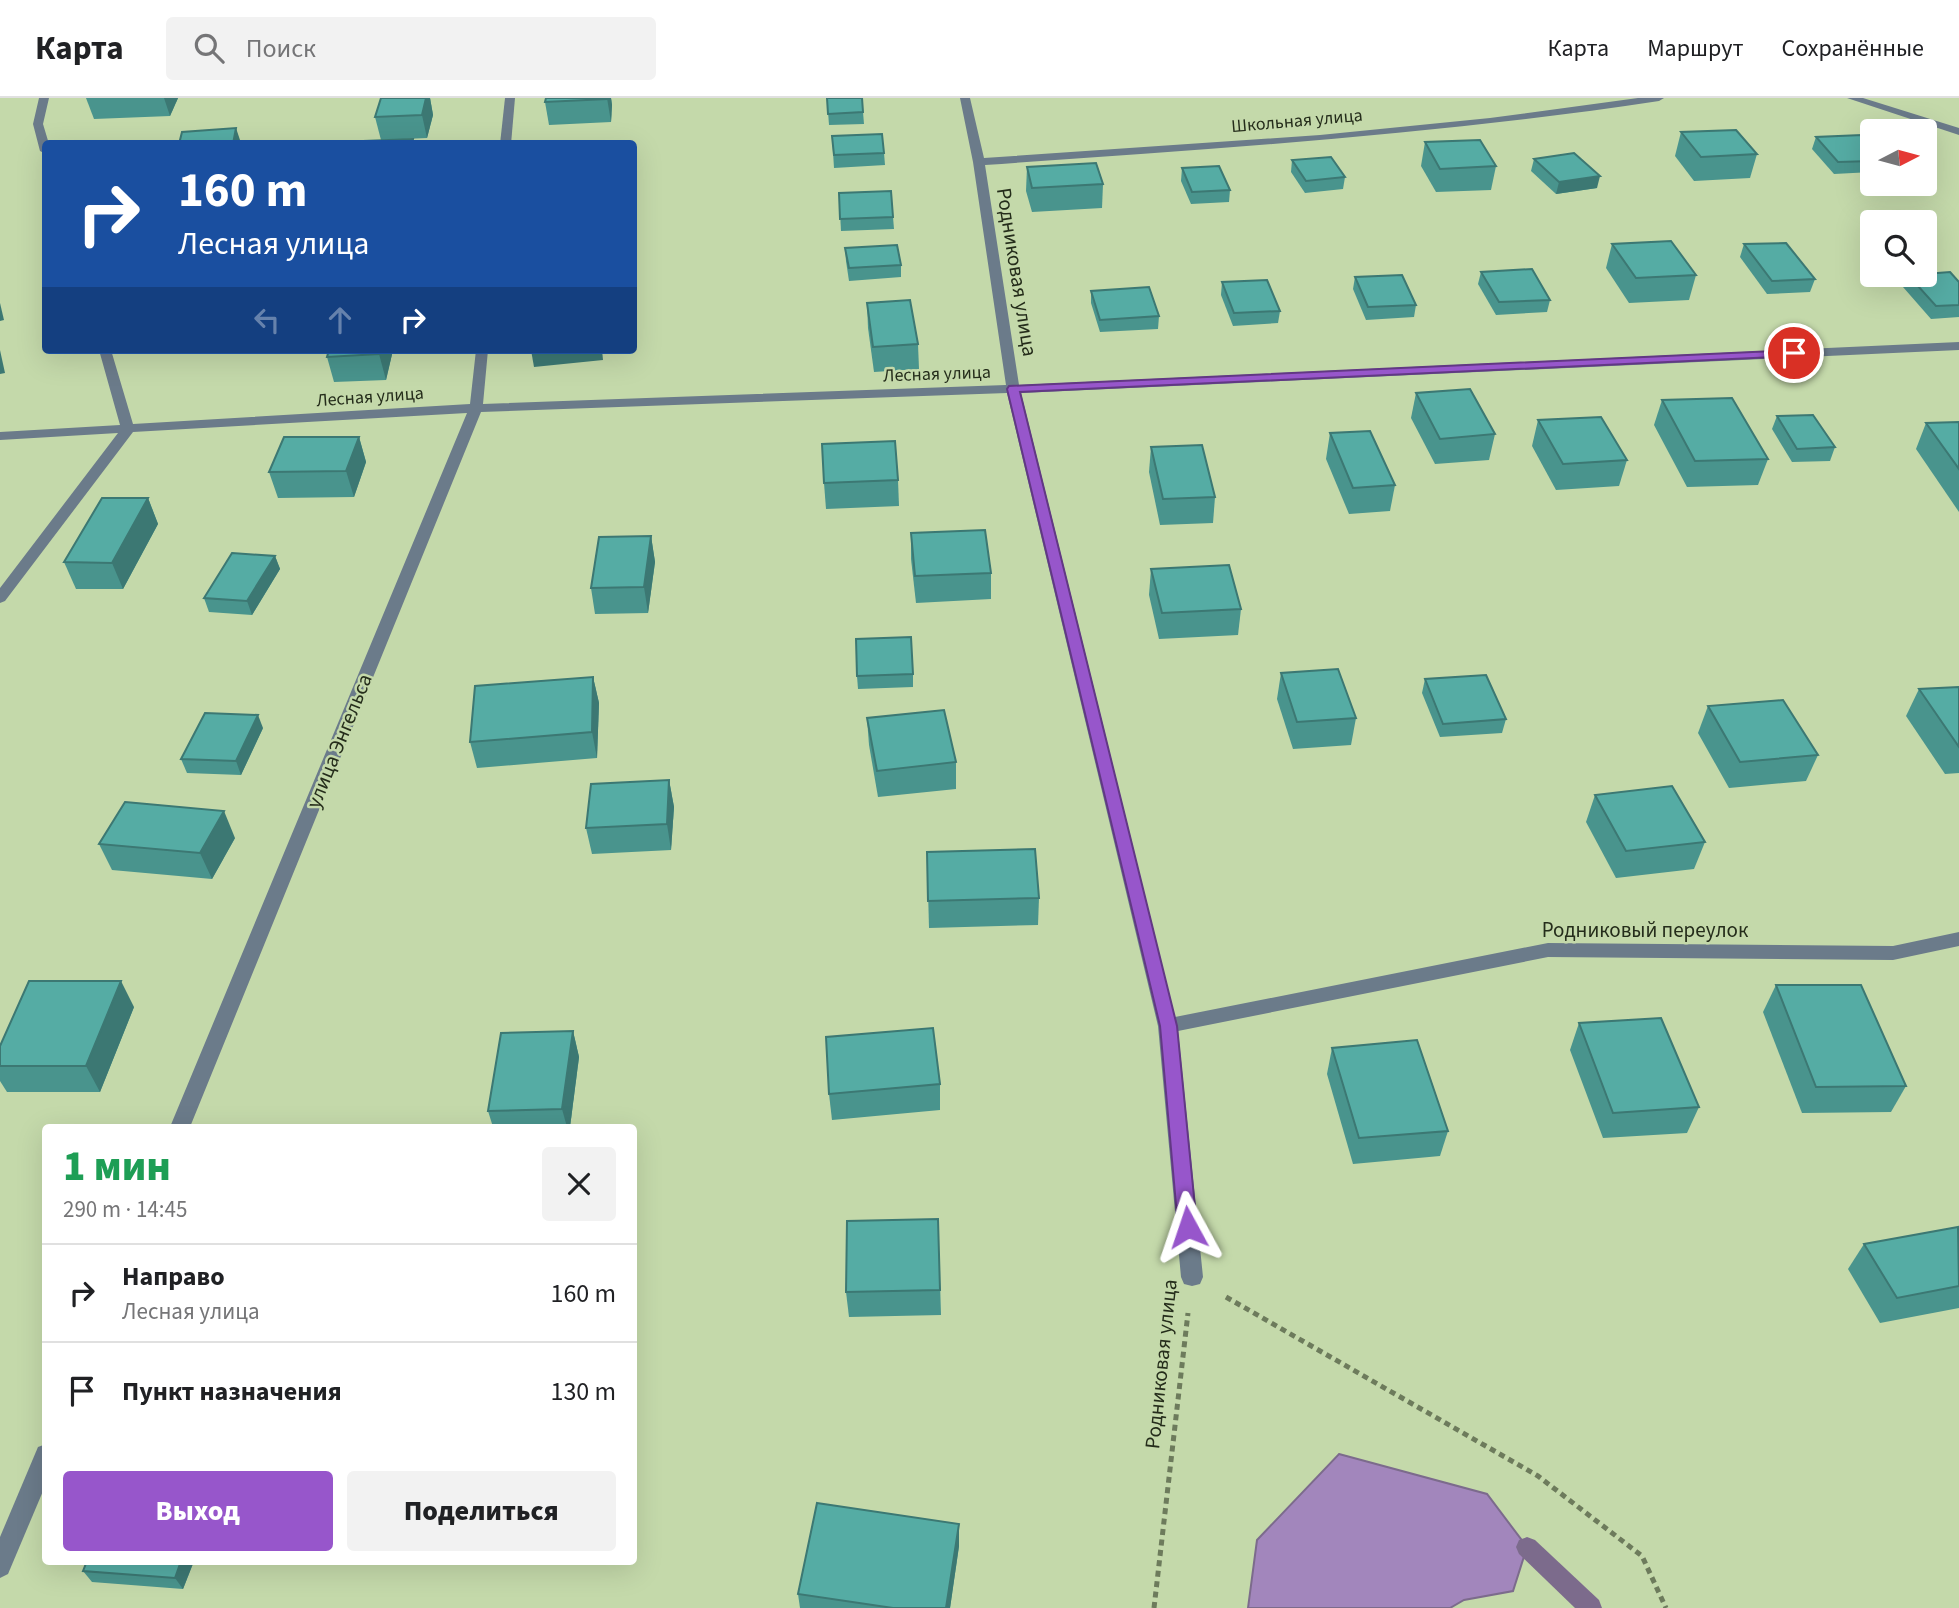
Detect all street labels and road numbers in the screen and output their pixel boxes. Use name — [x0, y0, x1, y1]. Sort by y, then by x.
street label: Школьная улица — [1230, 103, 1364, 139]
street label: Родниковая улица — [989, 186, 1045, 358]
street label: Лесная улица — [883, 360, 991, 388]
street label: Лесная улица — [315, 381, 425, 413]
street label: улица Энгельса — [298, 669, 380, 813]
street label: Родниковый переулок — [1542, 915, 1749, 945]
street label: Родниковая улица — [1137, 1278, 1185, 1450]

